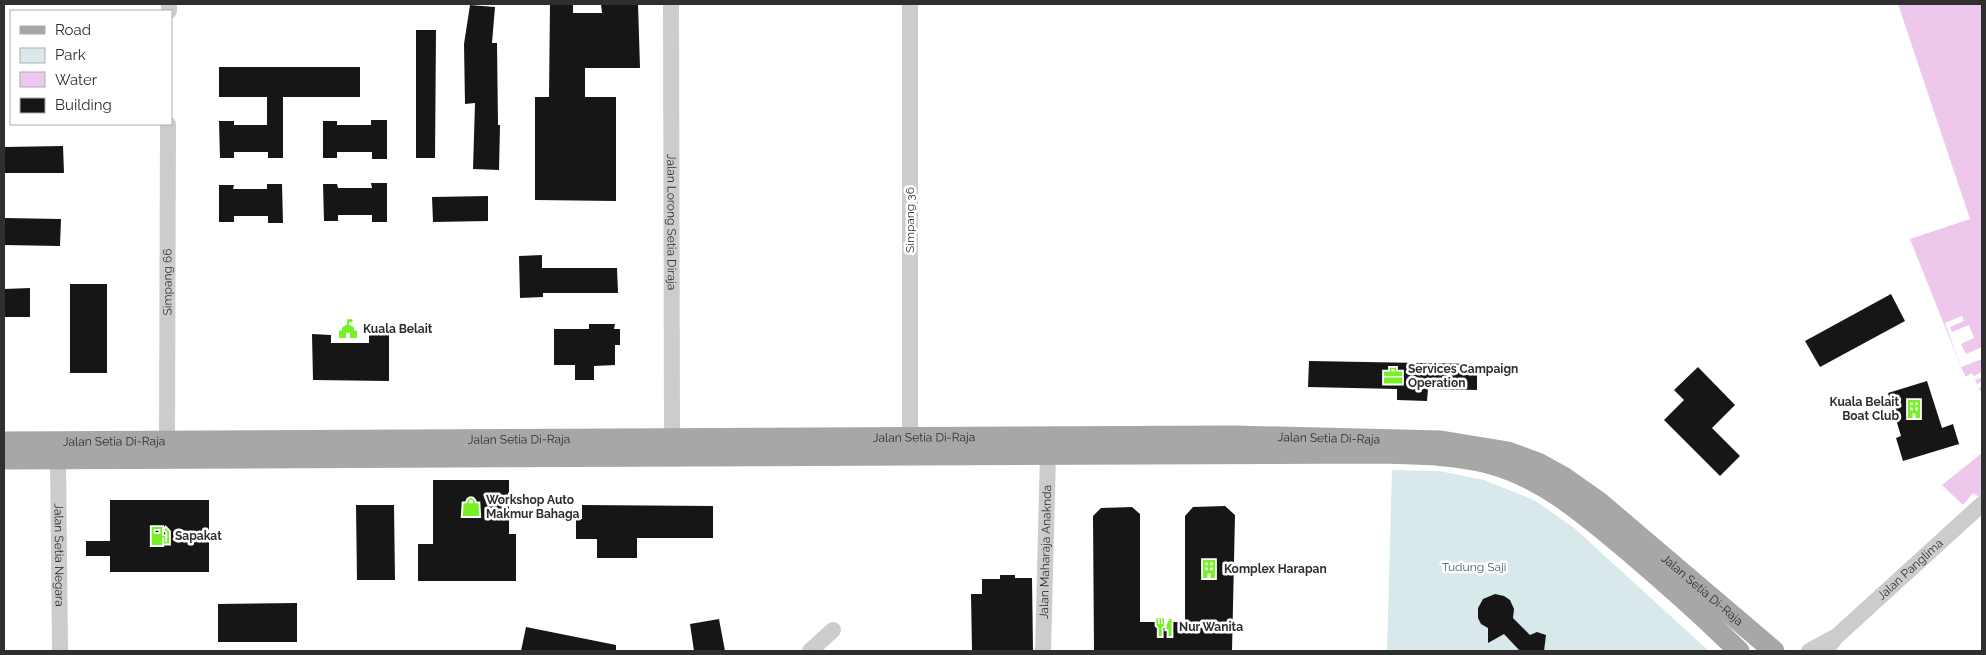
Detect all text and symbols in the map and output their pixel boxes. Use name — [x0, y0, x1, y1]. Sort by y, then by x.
legend — [10, 10, 172, 125]
text: Road — [55, 21, 91, 39]
text: Park — [55, 46, 86, 64]
text: Water — [55, 71, 98, 89]
text: Building — [55, 96, 112, 114]
street label: Jalan Lorong Setia Diraja — [664, 154, 679, 290]
street label: Simpang 36 — [903, 187, 917, 253]
street label: Simpang 66 — [160, 249, 175, 315]
public building icon: Kuala Belait — [337, 318, 359, 340]
place label: Kuala Belait — [363, 322, 433, 336]
place label: Services Campaign Operation — [1408, 362, 1518, 390]
office icon: Services Campaign Operation — [1382, 365, 1404, 387]
place label: Kuala Belait Boat Club — [1830, 395, 1899, 423]
building icon: Kuala Belait Boat Club — [1903, 398, 1925, 420]
street label: Jalan Setia Di-Raja — [873, 430, 975, 445]
street label: Jalan Setia Di-Raja — [1278, 430, 1380, 447]
street label: Jalan Setia Di-Raja — [468, 432, 570, 447]
street label: Jalan Setia Di-Raja — [63, 434, 165, 449]
street label: Jalan Maharaja Anaknda — [1037, 485, 1054, 619]
place label: Workshop Auto Makmur Bahaga — [486, 493, 580, 521]
shop icon: Workshop Auto Makmur Bahaga — [460, 496, 482, 518]
street label: Jalan Setia Negara — [51, 503, 67, 607]
fuel station icon: Sapakat — [149, 525, 171, 547]
place label: Sapakat — [175, 529, 222, 543]
street label: Jalan Panglima — [1874, 536, 1946, 603]
street label: Jalan Setia Di-Raja — [1659, 551, 1746, 628]
building icon: Komplex Harapan — [1198, 558, 1220, 580]
park label: Tudung Saji — [1442, 560, 1506, 574]
place label: Komplex Harapan — [1224, 562, 1327, 576]
restaurant icon: Nur Wanita — [1153, 616, 1175, 638]
place label: Nur Wanita — [1179, 620, 1243, 634]

